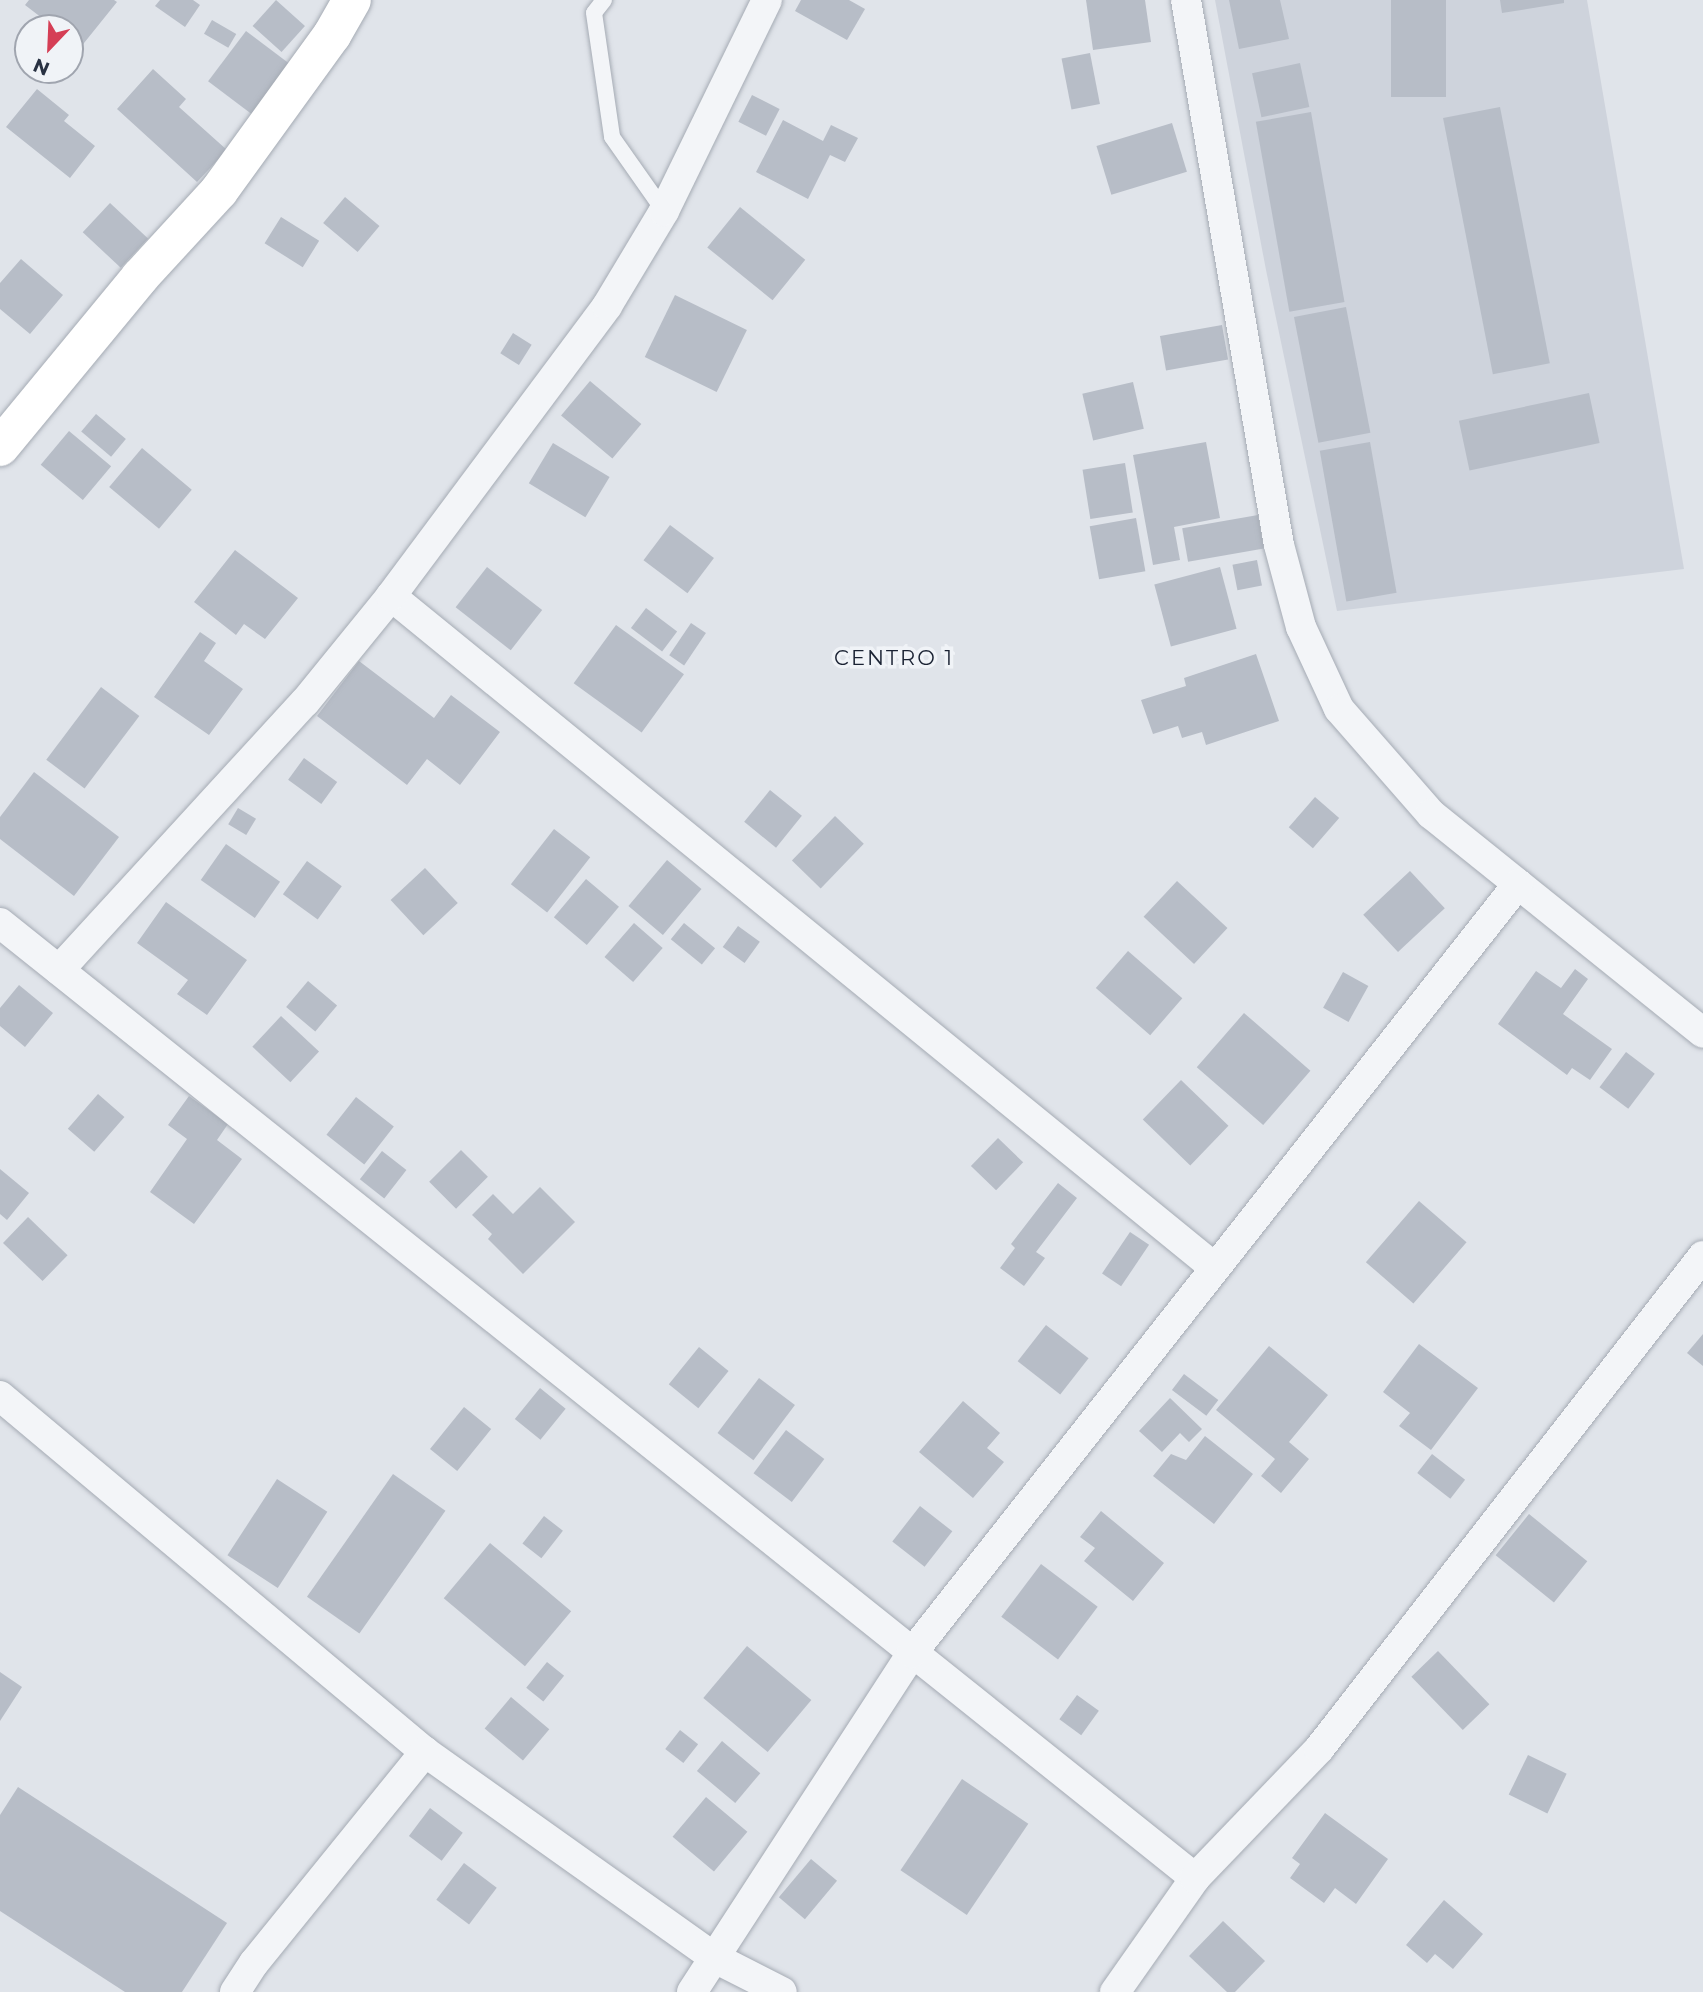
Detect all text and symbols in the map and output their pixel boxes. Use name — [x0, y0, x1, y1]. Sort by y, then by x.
north arrow — [14, 14, 84, 84]
text: N — [30, 53, 53, 81]
district label: CENTRO 1 — [835, 645, 953, 671]

